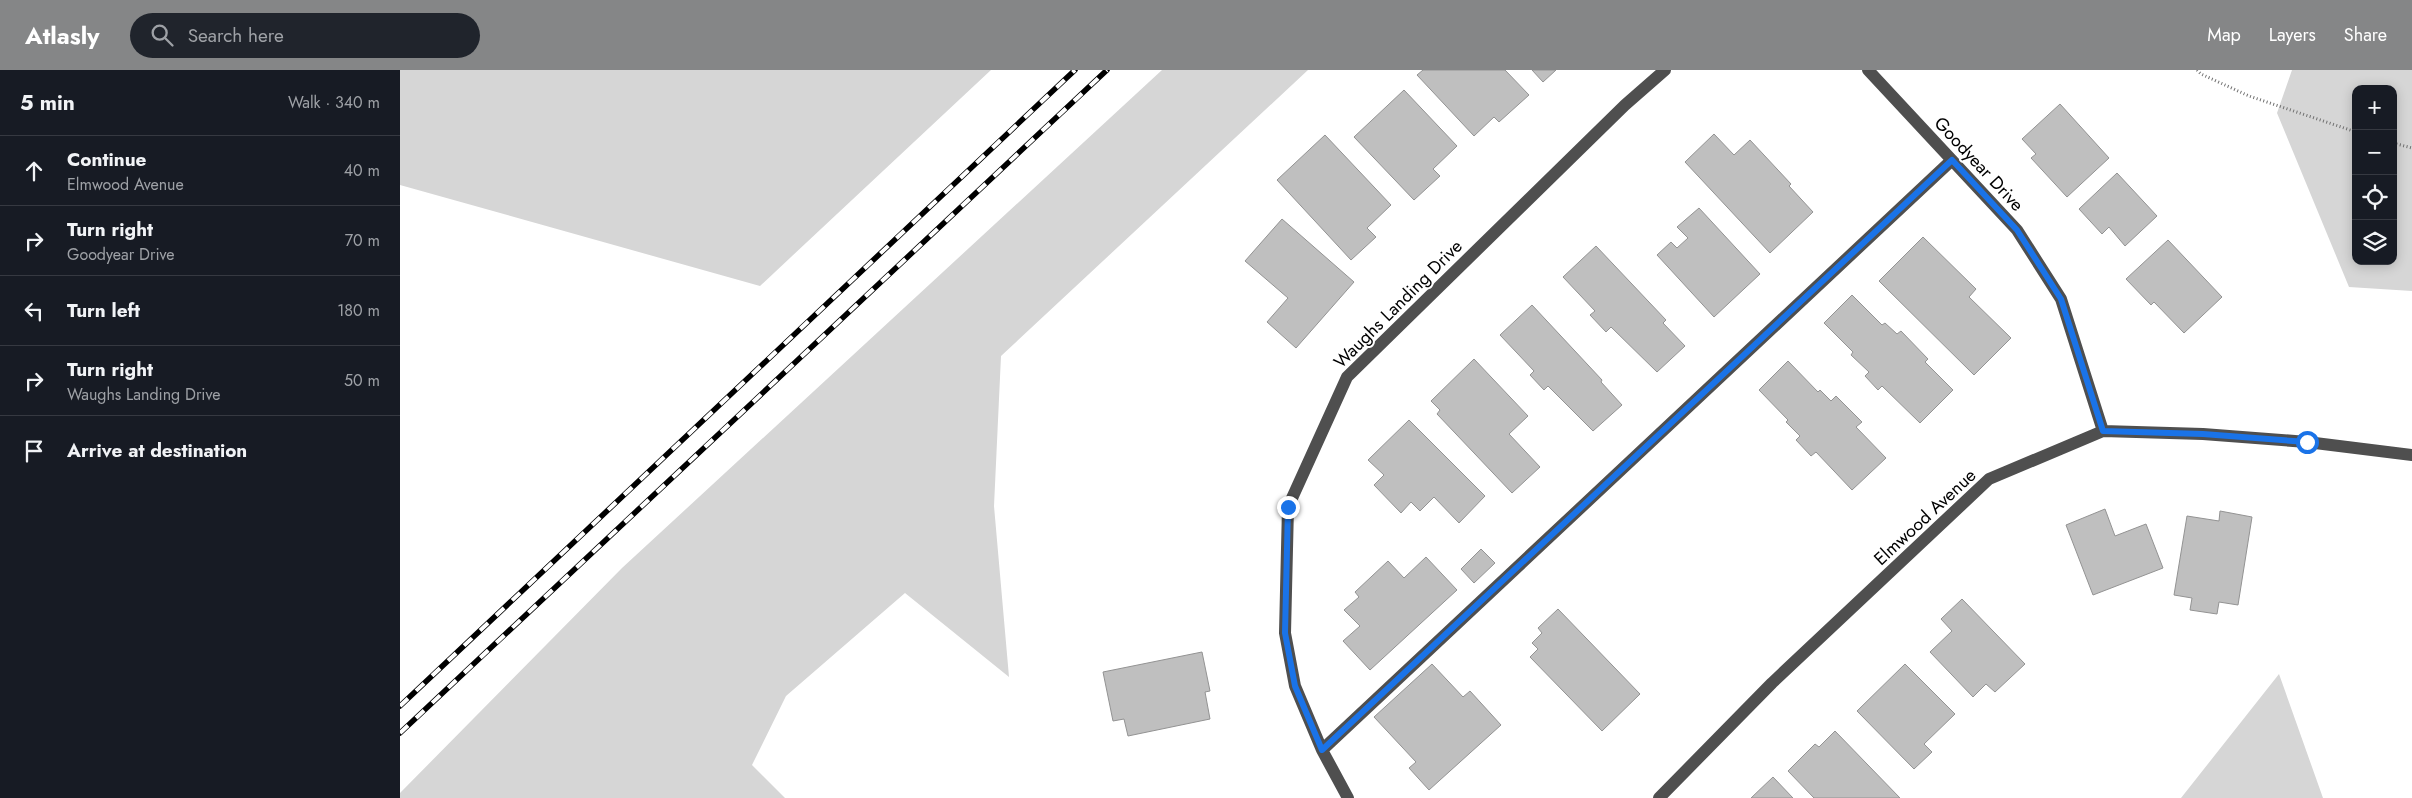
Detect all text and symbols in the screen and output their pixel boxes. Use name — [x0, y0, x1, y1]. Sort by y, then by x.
search box — [130, 13, 480, 58]
text: Atlasly — [25, 18, 100, 53]
icon: search — [148, 21, 176, 49]
text: Search here — [188, 22, 284, 49]
text: Map — [2207, 22, 2241, 48]
text: Layers — [2269, 22, 2316, 48]
text: Share — [2344, 22, 2387, 48]
map controls — [2352, 85, 2397, 265]
button: + — [2352, 85, 2397, 130]
text: 5 min — [20, 88, 75, 118]
text: Walk · 340 m — [288, 91, 380, 114]
street label: Goodyear Drive — [1928, 111, 2030, 217]
button: − — [2352, 130, 2397, 175]
text: Continue — [67, 146, 146, 173]
icon: ahead — [20, 157, 48, 185]
text: 40 m — [344, 159, 380, 182]
text: Elmwood Avenue — [67, 173, 184, 196]
button: locate — [2352, 175, 2397, 220]
text: Turn right — [67, 216, 153, 243]
button: layers — [2352, 220, 2397, 265]
icon: right — [20, 227, 48, 255]
text: 70 m — [345, 229, 380, 252]
street label: Waughs Landing Drive — [1328, 234, 1468, 374]
text: Goodyear Drive — [67, 243, 175, 266]
icon: left — [20, 297, 48, 325]
text: Turn left — [67, 297, 140, 324]
text: 180 m — [337, 299, 380, 322]
text: Turn right — [67, 356, 153, 383]
icon: right — [20, 367, 48, 395]
text: 50 m — [344, 369, 380, 392]
text: Waughs Landing Drive — [67, 383, 221, 406]
route start — [2296, 431, 2319, 454]
icon: arrive — [20, 437, 48, 465]
text: Arrive at destination — [67, 437, 247, 464]
street label: Elmwood Avenue — [1868, 463, 1982, 571]
route end — [1277, 496, 1300, 519]

